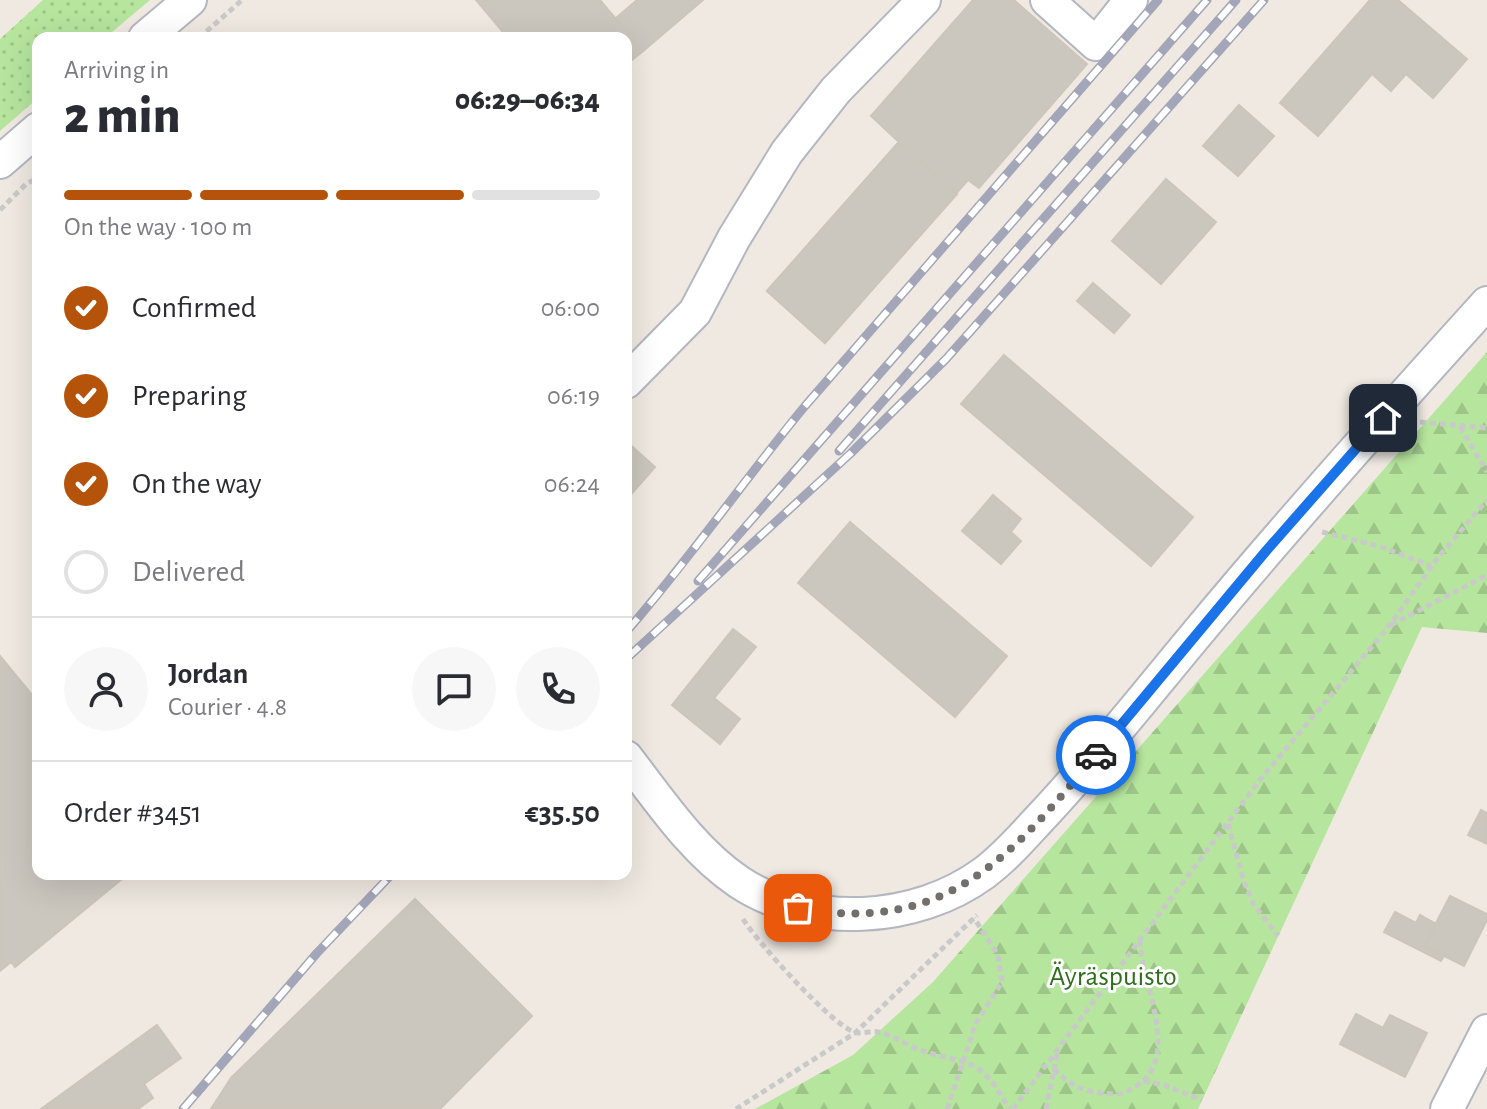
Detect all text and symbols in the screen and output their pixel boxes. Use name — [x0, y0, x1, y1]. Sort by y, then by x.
text: Arriving in — [64, 57, 169, 83]
text: 06:29–06:34 — [455, 85, 600, 115]
text: 2 min — [64, 90, 180, 142]
text: On the way · 100 m — [64, 214, 252, 240]
icon: check — [64, 286, 108, 330]
text: Confirmed — [132, 293, 256, 323]
text: 06:00 — [541, 295, 600, 321]
icon: check — [64, 374, 108, 418]
text: Preparing — [132, 381, 247, 411]
text: 06:19 — [547, 383, 600, 409]
pin — [1349, 384, 1417, 452]
icon: home — [1361, 396, 1405, 440]
icon: check — [64, 462, 108, 506]
text: On the way — [132, 469, 261, 499]
text: 06:24 — [544, 471, 600, 497]
text: Delivered — [132, 557, 245, 587]
button: person — [64, 647, 148, 731]
button: chat — [412, 647, 496, 731]
button: phone — [516, 647, 600, 731]
text: Jordan — [168, 659, 248, 689]
text: Courier · 4.8 — [168, 694, 287, 720]
courier — [1056, 715, 1136, 795]
icon: car — [1074, 733, 1118, 777]
text: Order #3451 — [64, 798, 202, 828]
text: €35.50 — [525, 798, 600, 828]
pin — [764, 874, 832, 942]
icon: bag — [776, 886, 820, 930]
park label: Äyräspuisto — [1049, 961, 1177, 991]

